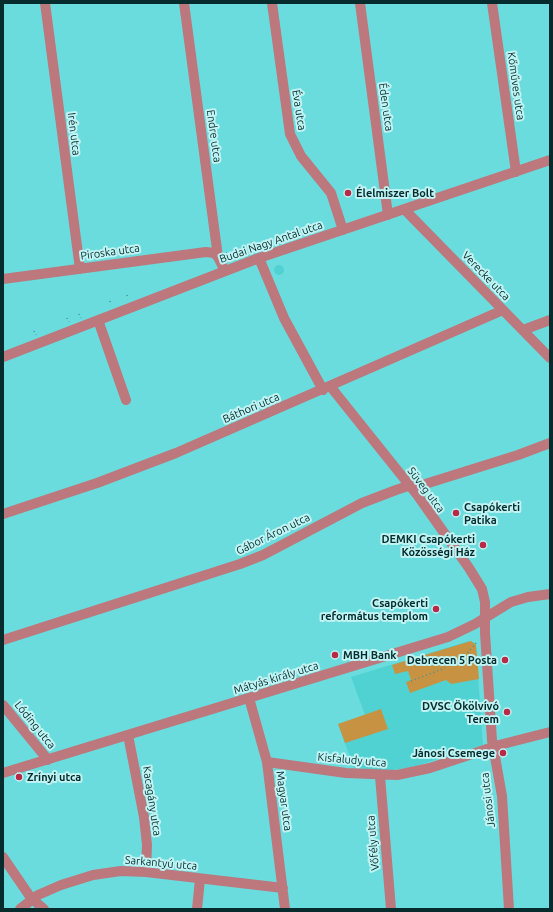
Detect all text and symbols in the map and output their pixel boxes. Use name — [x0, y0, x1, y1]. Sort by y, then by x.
street label: Kőműves utca — [505, 51, 527, 121]
street label: Éden utca — [376, 82, 396, 132]
street label: Éva utca — [289, 89, 309, 131]
street label: Endre utca — [204, 109, 224, 163]
street label: Irén utca — [65, 112, 83, 156]
place label: Élelmiszer Bolt — [356, 186, 434, 200]
marker: Élelmiszer Bolt — [343, 188, 353, 198]
street label: Budai Nagy Antal utca — [218, 218, 324, 266]
street label: Piroska utca — [80, 241, 140, 263]
street label: Verecke utca — [459, 249, 513, 303]
street label: Báthori utca — [221, 390, 281, 426]
street label: Süveg utca — [405, 465, 447, 515]
place label: Csapókerti Patika — [464, 500, 520, 526]
marker: Csapókerti Patika — [451, 508, 461, 518]
street label: Gábor Áron utca — [234, 510, 312, 558]
place label: DEMKI Csapókerti Közösségi Ház — [381, 532, 475, 558]
marker: DEMKI Csapókerti Közösségi Ház — [478, 540, 488, 550]
place label: Csapókerti református templom — [321, 596, 428, 622]
marker: Csapókerti református templom — [431, 604, 441, 614]
place label: MBH Bank — [343, 648, 397, 662]
marker: MBH Bank — [330, 650, 340, 660]
place label: Debrecen 5 Posta — [407, 653, 497, 667]
marker: Debrecen 5 Posta — [500, 655, 510, 665]
street label: Mátyás király utca — [232, 659, 320, 697]
street label: Lóding utca — [12, 698, 58, 752]
place label: DVSC Ökölvívó Terem — [422, 699, 499, 725]
marker: DVSC Ökölvívó Terem — [502, 707, 512, 717]
place label: Jánosi Csemege — [412, 746, 495, 760]
marker: Jánosi Csemege — [498, 748, 508, 758]
street label: Kisfaludy utca — [317, 750, 387, 770]
street label: Kacagány utca — [140, 765, 164, 837]
place label: Zrínyi utca — [27, 770, 81, 784]
street label: Magyar utca — [273, 770, 295, 832]
marker: Zrínyi utca — [14, 772, 24, 782]
street label: Jánosi utca — [478, 772, 498, 828]
street label: Vőfély utca — [364, 815, 382, 871]
street label: Sarkantyú utca — [124, 853, 198, 873]

